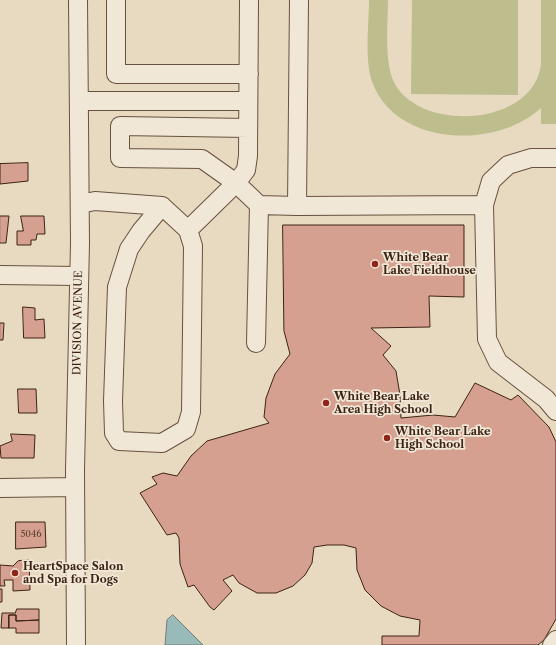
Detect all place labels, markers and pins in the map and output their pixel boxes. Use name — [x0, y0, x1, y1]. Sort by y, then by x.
place label: White Bear Lake Fieldhouse — [383, 251, 476, 277]
marker: White Bear Lake Fieldhouse — [370, 259, 380, 269]
place label: White Bear Lake Area High School — [334, 390, 433, 416]
marker: White Bear Lake Area High School — [321, 398, 331, 408]
place label: White Bear Lake High School — [395, 425, 491, 451]
marker: White Bear Lake High School — [382, 433, 392, 443]
place label: HeartSpace Salon and Spa for Dogs — [23, 560, 123, 586]
marker: HeartSpace Salon and Spa for Dogs — [10, 568, 20, 578]

